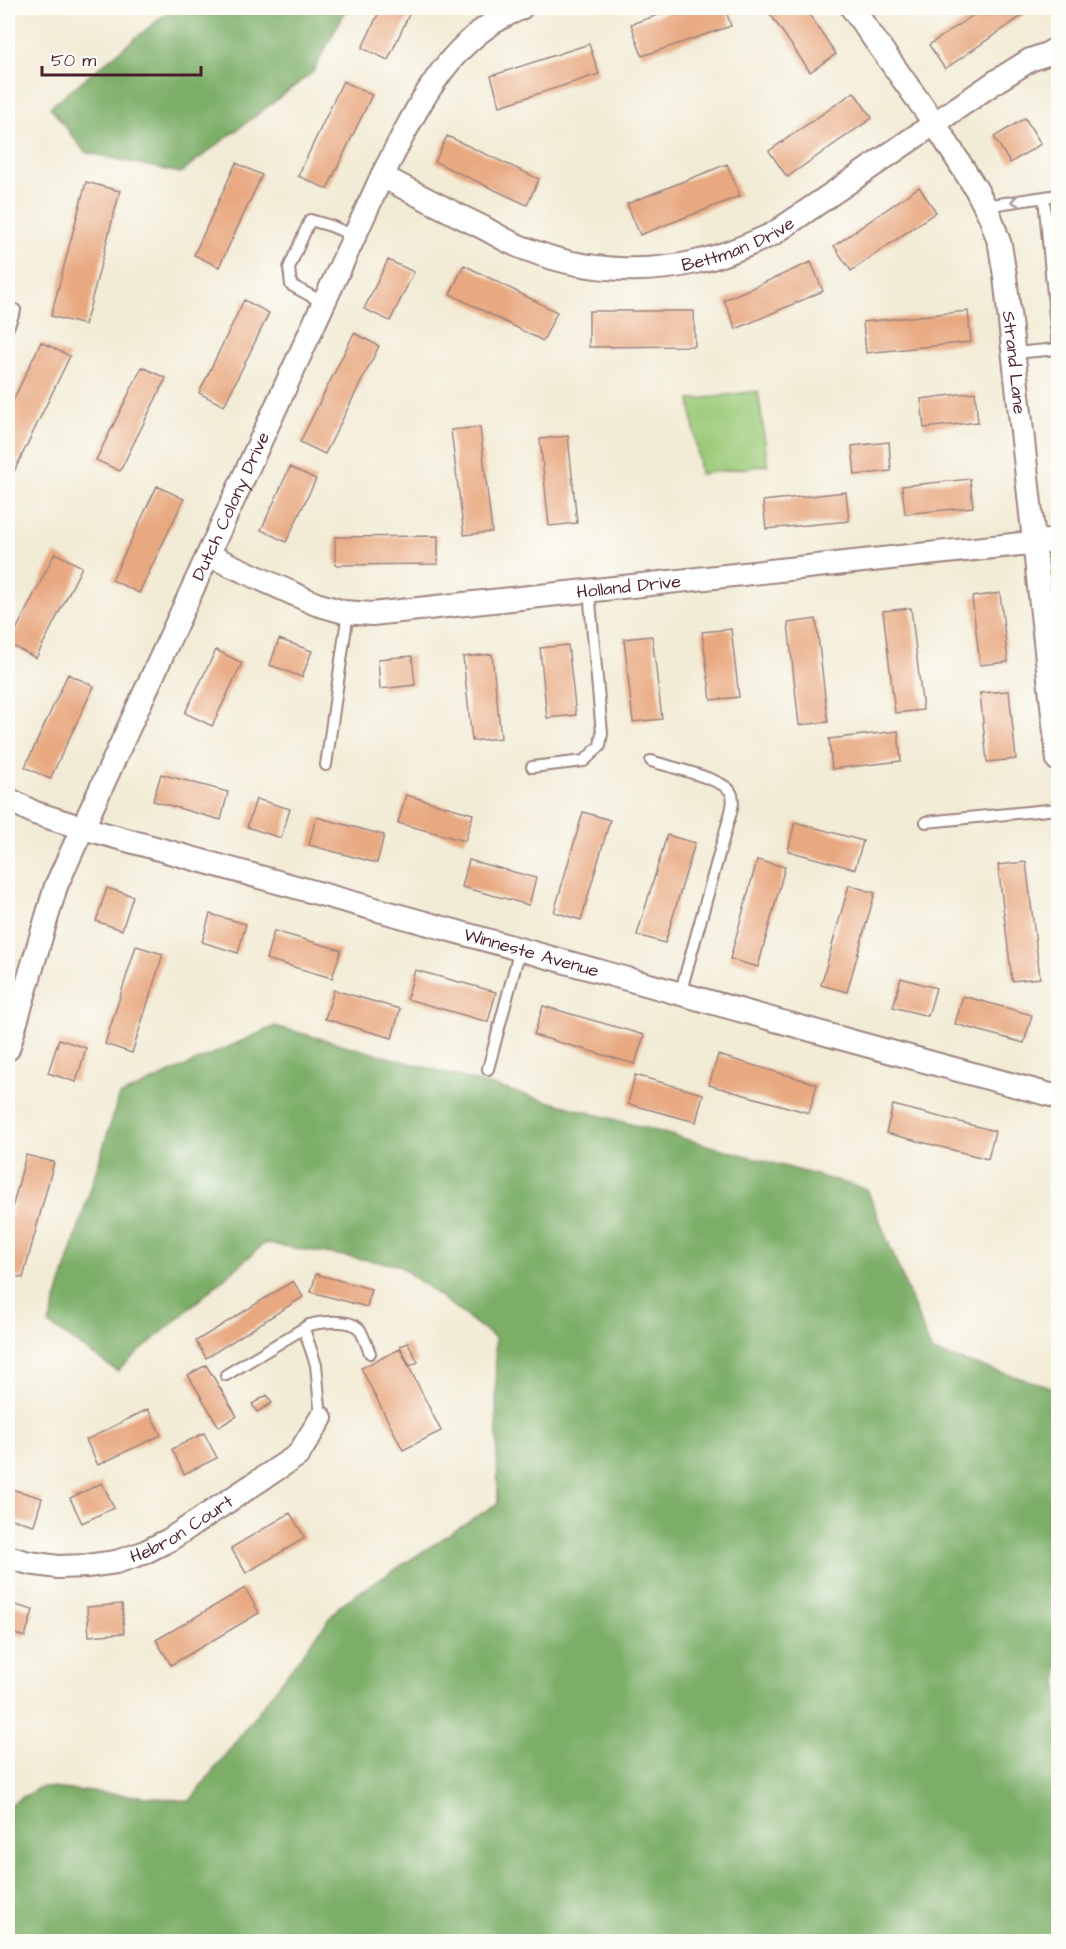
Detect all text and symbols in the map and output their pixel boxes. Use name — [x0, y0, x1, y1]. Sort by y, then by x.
scale bar — [42, 39, 201, 77]
text: 50 m — [51, 48, 96, 73]
one-way arrow — [1010, 194, 1019, 206]
street label: Bettman Drive — [679, 211, 800, 278]
street label: Strand Lane — [996, 310, 1032, 416]
street label: Dutch Colony Drive — [186, 428, 276, 585]
street label: Holland Drive — [575, 569, 682, 605]
street label: Winneste Avenue — [461, 922, 602, 984]
street label: Hebron Court — [127, 1489, 239, 1569]

